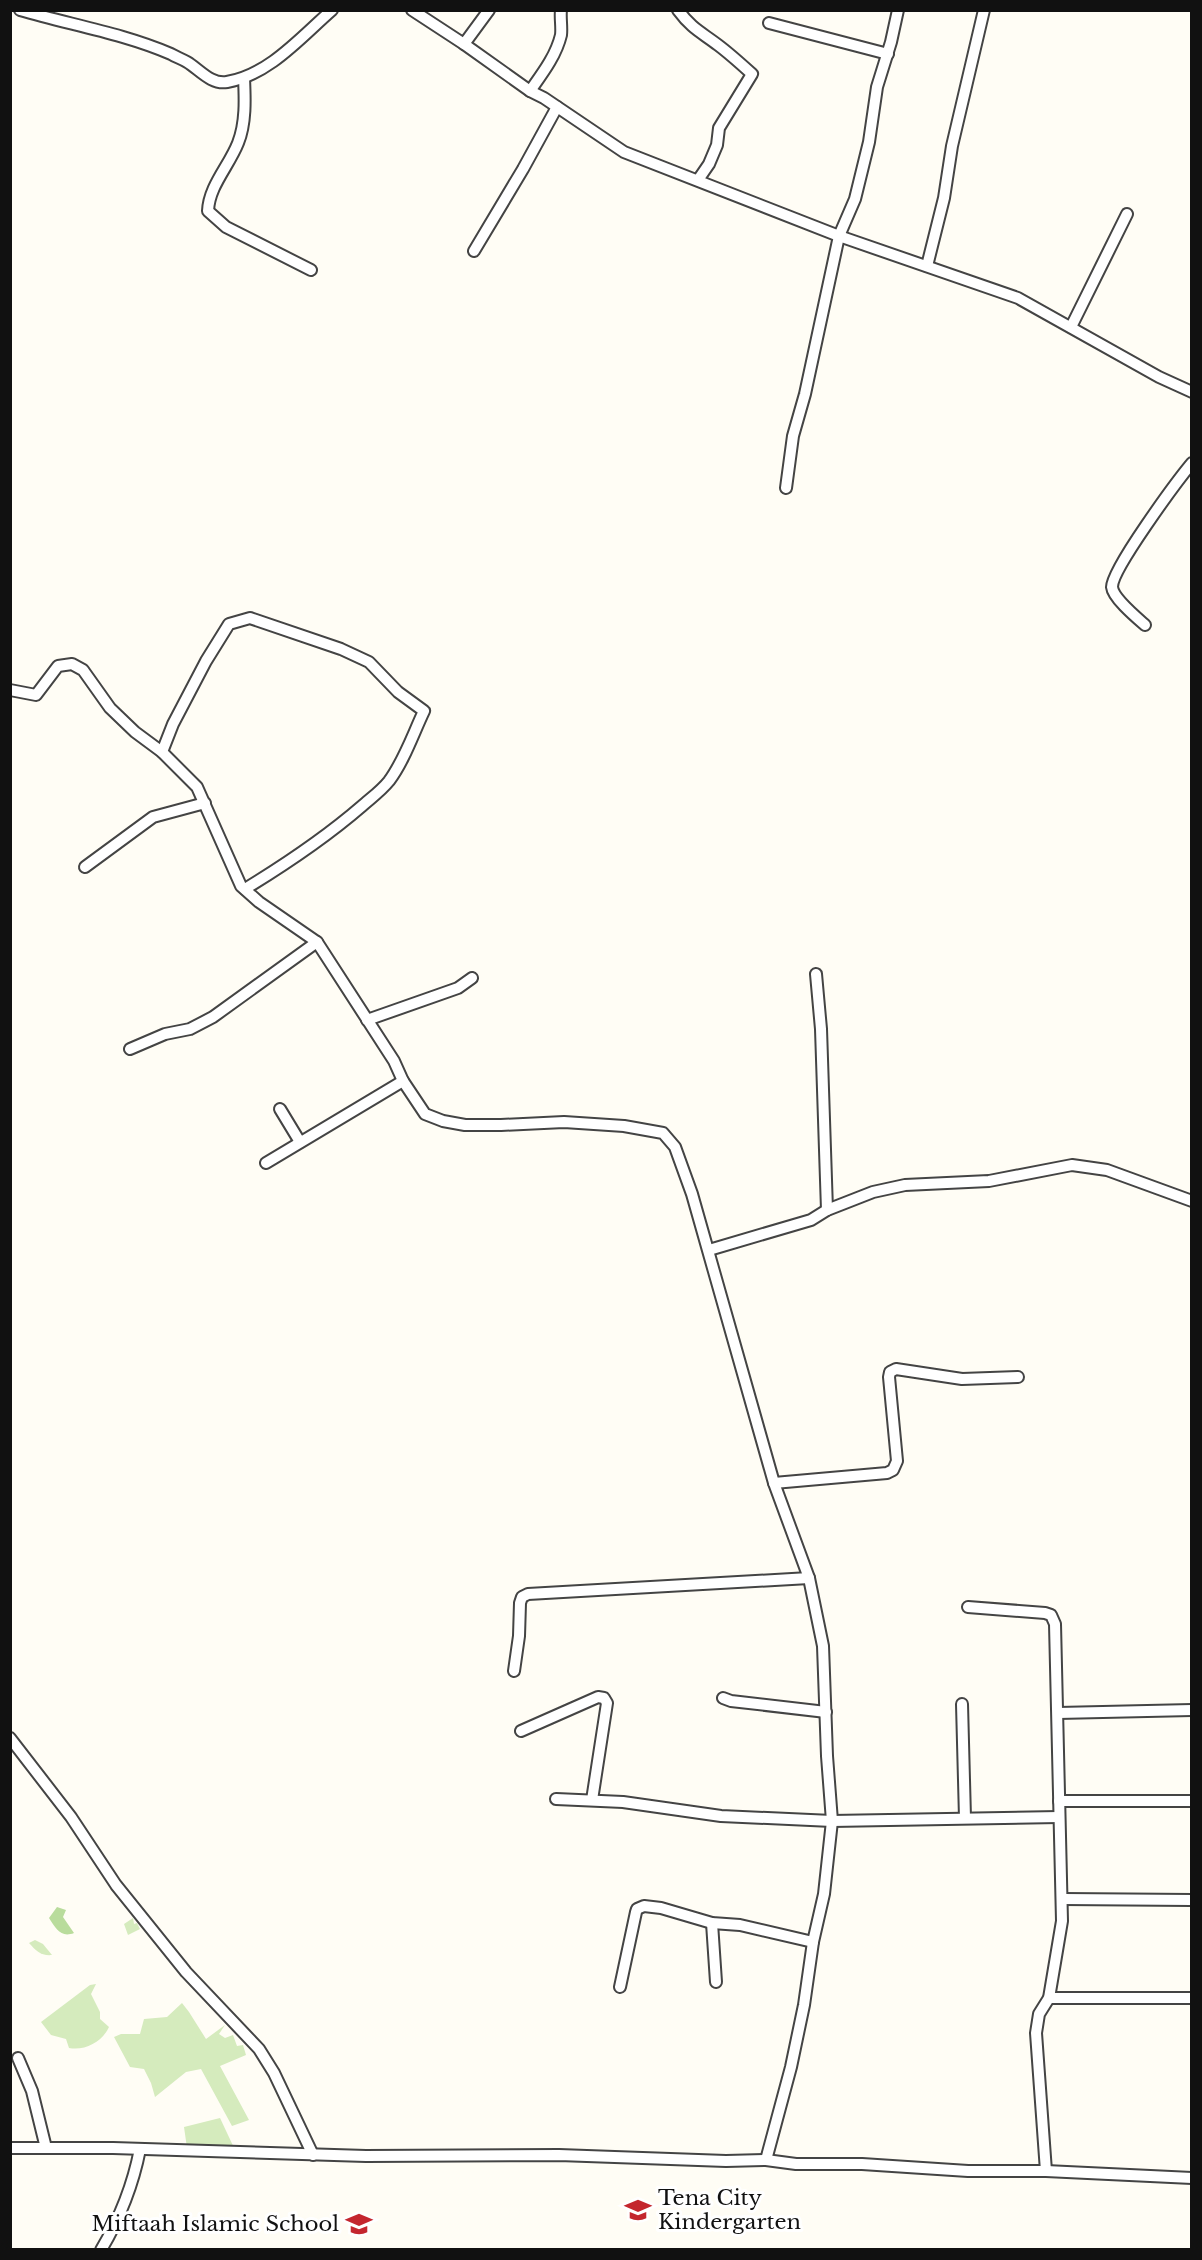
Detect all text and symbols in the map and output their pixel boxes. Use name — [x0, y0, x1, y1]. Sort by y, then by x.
place label: Tena City Kindergarten — [658, 2185, 801, 2235]
school or university icon: Tena City Kindergarten — [623, 2195, 653, 2225]
school or university icon: Miftaah Islamic School — [344, 2209, 374, 2239]
place label: Miftaah Islamic School — [91, 2211, 339, 2237]

